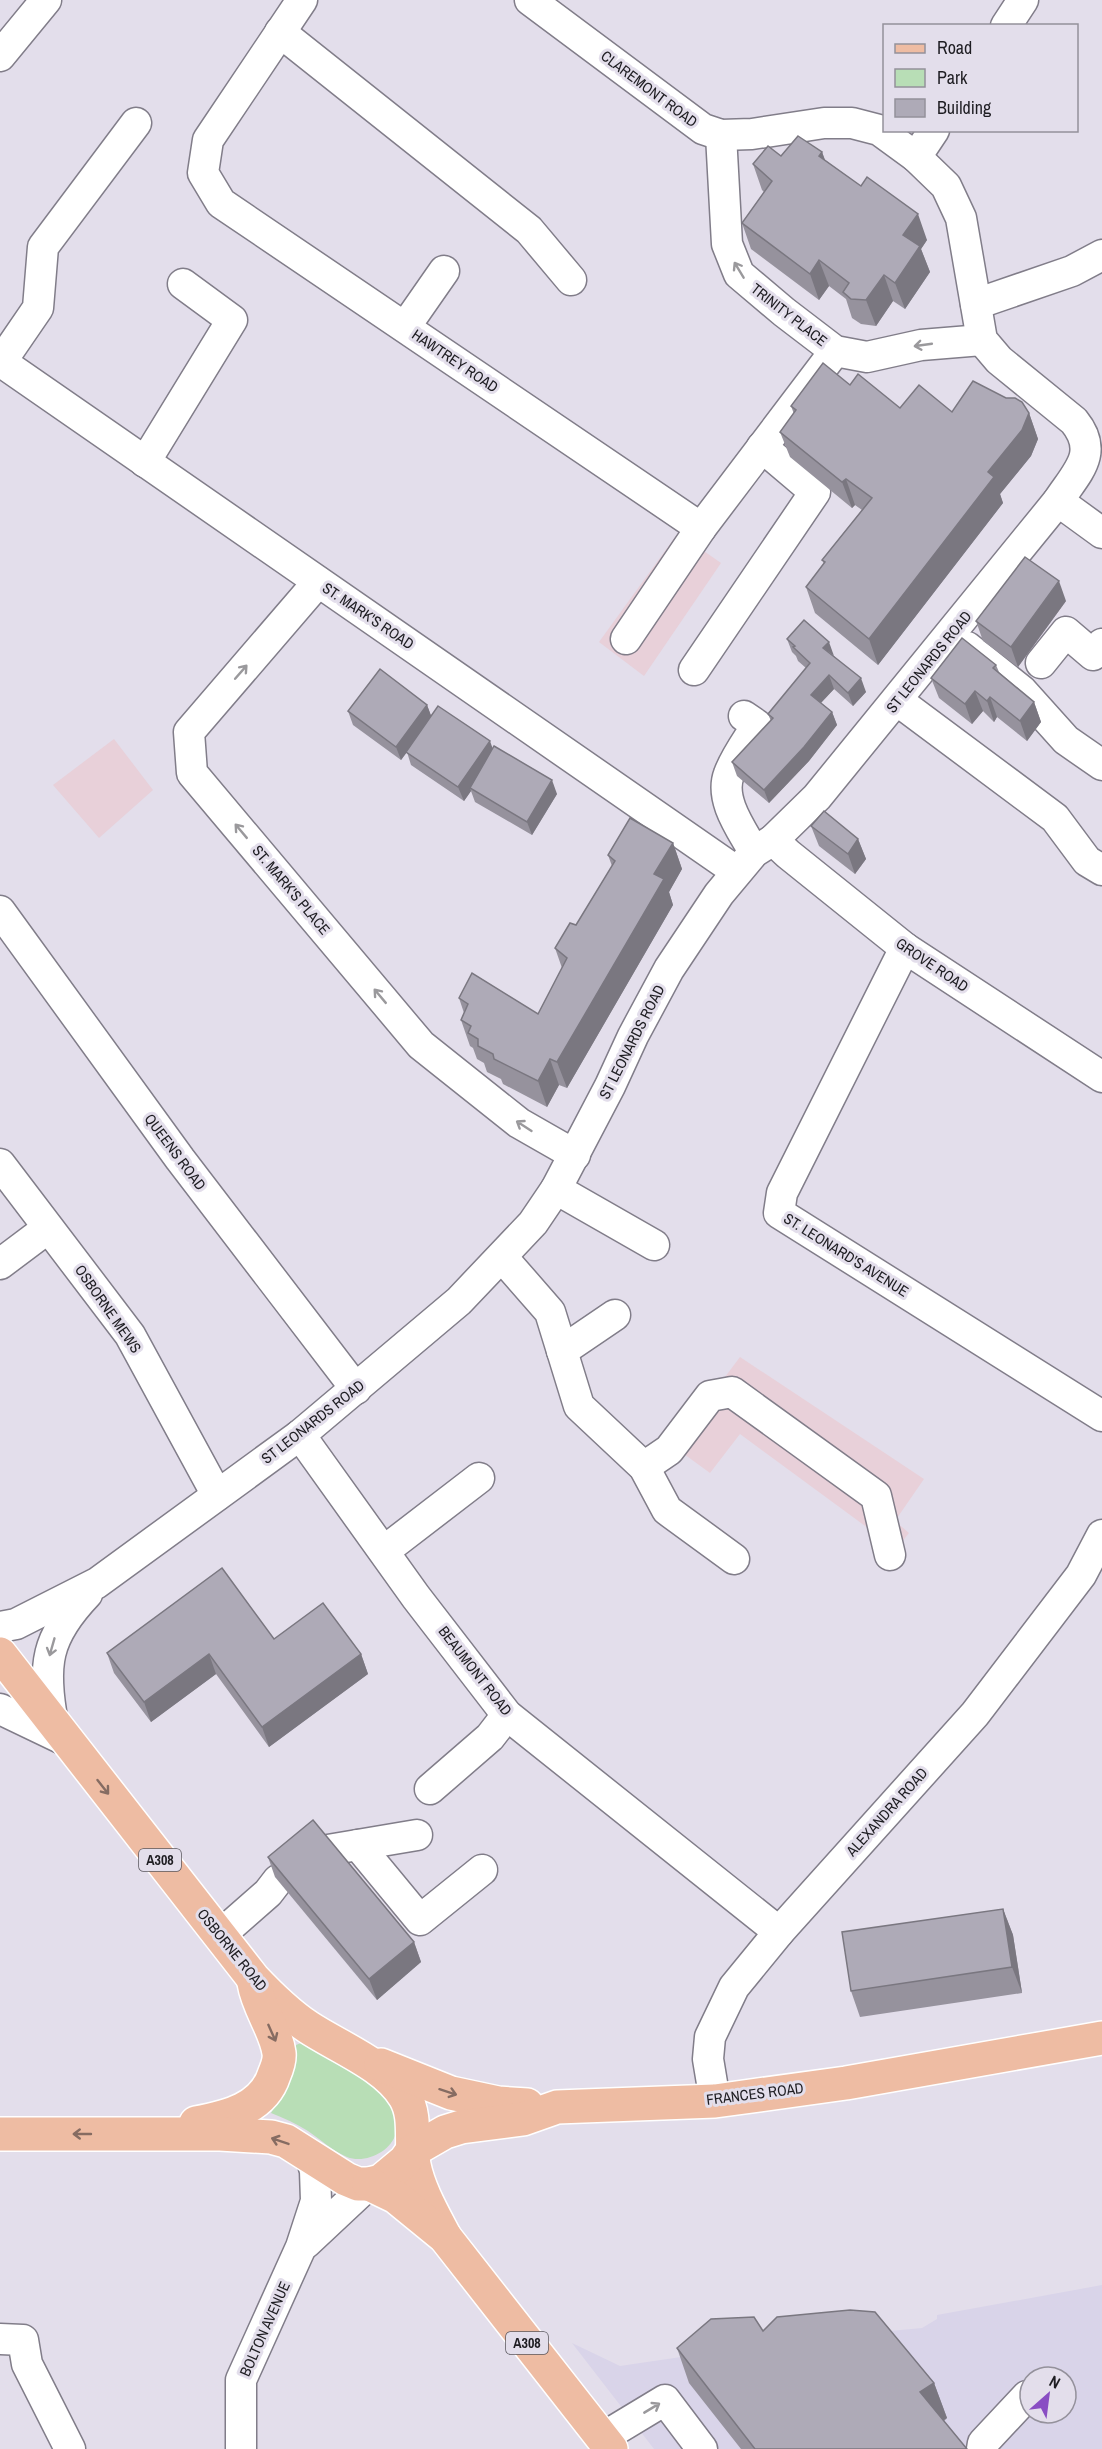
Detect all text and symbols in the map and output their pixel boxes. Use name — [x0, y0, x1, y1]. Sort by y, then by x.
legend — [883, 24, 1078, 132]
text: Road — [937, 35, 972, 60]
street label: CLAREMONT ROAD — [597, 45, 702, 132]
text: Park — [937, 65, 968, 90]
text: Building — [937, 95, 992, 120]
one-way arrow — [733, 262, 745, 279]
street label: TRINITY PLACE — [747, 278, 832, 351]
street label: HAWTREY ROAD — [408, 324, 503, 397]
one-way arrow — [914, 340, 934, 351]
street label: ST. MARK'S ROAD — [318, 577, 418, 654]
street label: ST LEONARDS ROAD — [881, 606, 976, 717]
one-way arrow — [234, 664, 247, 680]
one-way arrow — [234, 823, 247, 839]
street label: ST. MARK'S PLACE — [248, 840, 335, 939]
street label: GROVE ROAD — [892, 933, 973, 997]
street label: ST LEONARDS ROAD — [594, 981, 669, 1102]
one-way arrow — [373, 989, 387, 1004]
street label: QUEENS ROAD — [140, 1109, 211, 1194]
one-way arrow — [516, 1119, 533, 1131]
street label: ST. LEONARD'S AVENUE — [780, 1208, 913, 1302]
street label: OSBORNE MEWS — [70, 1260, 147, 1357]
street label: ST LEONARDS ROAD — [257, 1375, 369, 1469]
street label: BEAUMONT ROAD — [434, 1621, 517, 1720]
one-way arrow — [46, 1637, 57, 1656]
street label: ALEXANDRA ROAD — [840, 1763, 932, 1861]
one-way arrow — [96, 1779, 109, 1795]
road number: A308 — [139, 1849, 181, 1871]
street label: OSBORNE ROAD — [193, 1904, 272, 1995]
one-way arrow — [266, 2024, 278, 2042]
street label: FRANCES ROAD — [705, 2077, 805, 2110]
one-way arrow — [438, 2087, 457, 2098]
one-way arrow — [73, 2128, 93, 2139]
one-way arrow — [272, 2134, 290, 2145]
street label: BOLTON AVENUE — [234, 2278, 295, 2380]
road number: A308 — [506, 2332, 548, 2354]
north arrow — [1018, 2365, 1078, 2425]
text: N — [1046, 2370, 1064, 2394]
one-way arrow — [643, 2402, 660, 2414]

